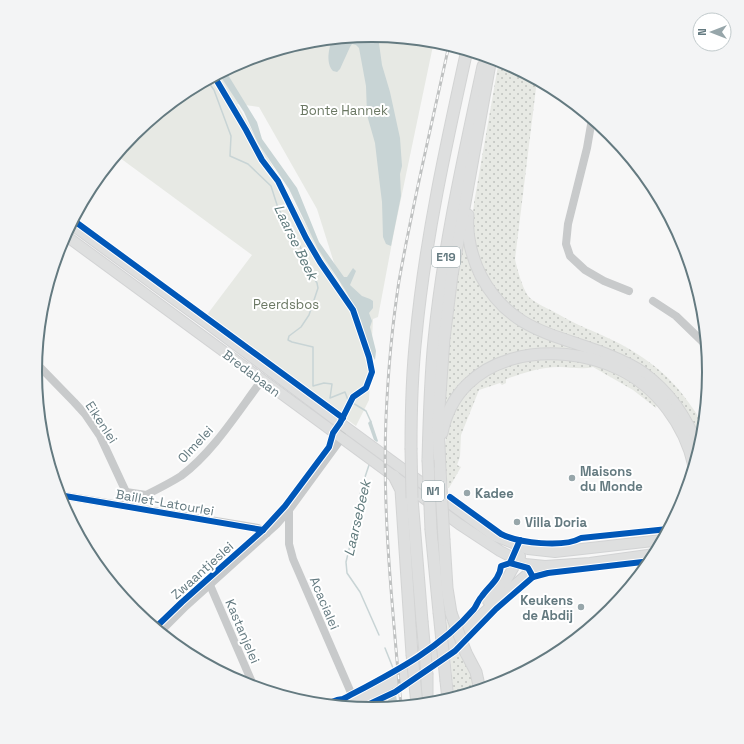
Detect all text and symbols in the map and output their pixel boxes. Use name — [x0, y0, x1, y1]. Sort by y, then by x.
north arrow — [692, 12, 732, 52]
text: N — [695, 28, 709, 36]
park label: Bonte Hannek — [300, 102, 388, 119]
water label: Laarse Beek — [270, 201, 323, 284]
road number: E19 — [432, 247, 460, 267]
park label: Peerdsbos — [253, 296, 319, 313]
street label: Bredabaan — [219, 346, 284, 401]
street label: Eikenlei — [82, 398, 121, 447]
street label: Olmelei — [174, 422, 217, 467]
place label: Maisons du Monde — [580, 463, 643, 495]
marker: Maisons du Monde — [567, 473, 577, 483]
water label: Laarsebeek — [339, 477, 375, 558]
road number: N1 — [422, 481, 444, 501]
street label: Baillet-Latourlei — [114, 485, 215, 520]
place label: Kadee — [475, 485, 514, 502]
marker: Kadee — [462, 488, 472, 498]
place label: Villa Doria — [525, 514, 587, 531]
marker: Villa Doria — [512, 517, 522, 527]
street label: Zwaantjeslei — [168, 538, 237, 603]
street label: Acacialei — [306, 574, 343, 632]
place label: Keukens de Abdij — [520, 592, 573, 624]
street label: Kastanjelei — [221, 596, 264, 666]
marker: Keukens de Abdij — [576, 602, 586, 612]

